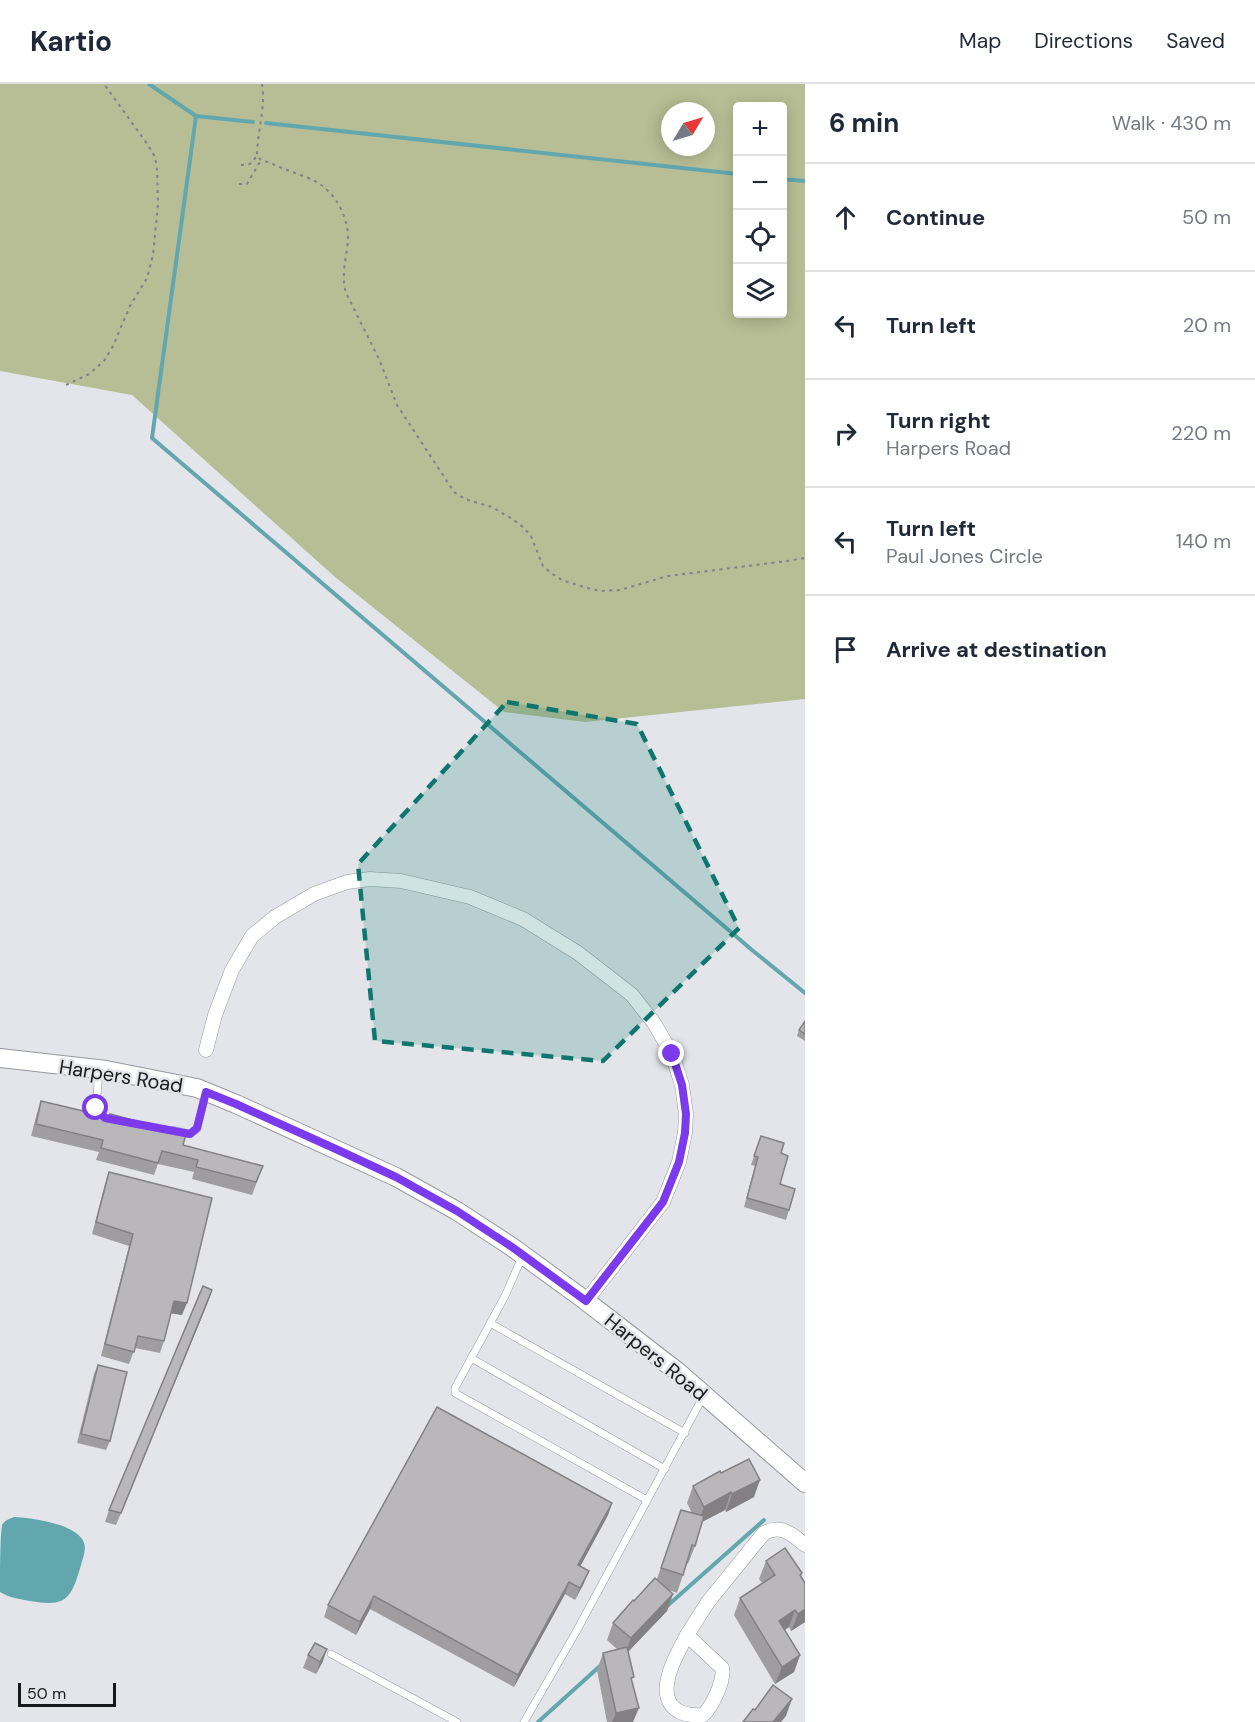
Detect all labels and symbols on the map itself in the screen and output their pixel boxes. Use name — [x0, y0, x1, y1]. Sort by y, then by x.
north arrow — [661, 102, 715, 156]
route end — [658, 1040, 684, 1066]
street label: Harpers Road — [57, 1053, 185, 1099]
route start — [82, 1094, 108, 1120]
street label: Harpers Road — [599, 1308, 713, 1406]
scale bar — [18, 1680, 116, 1708]

